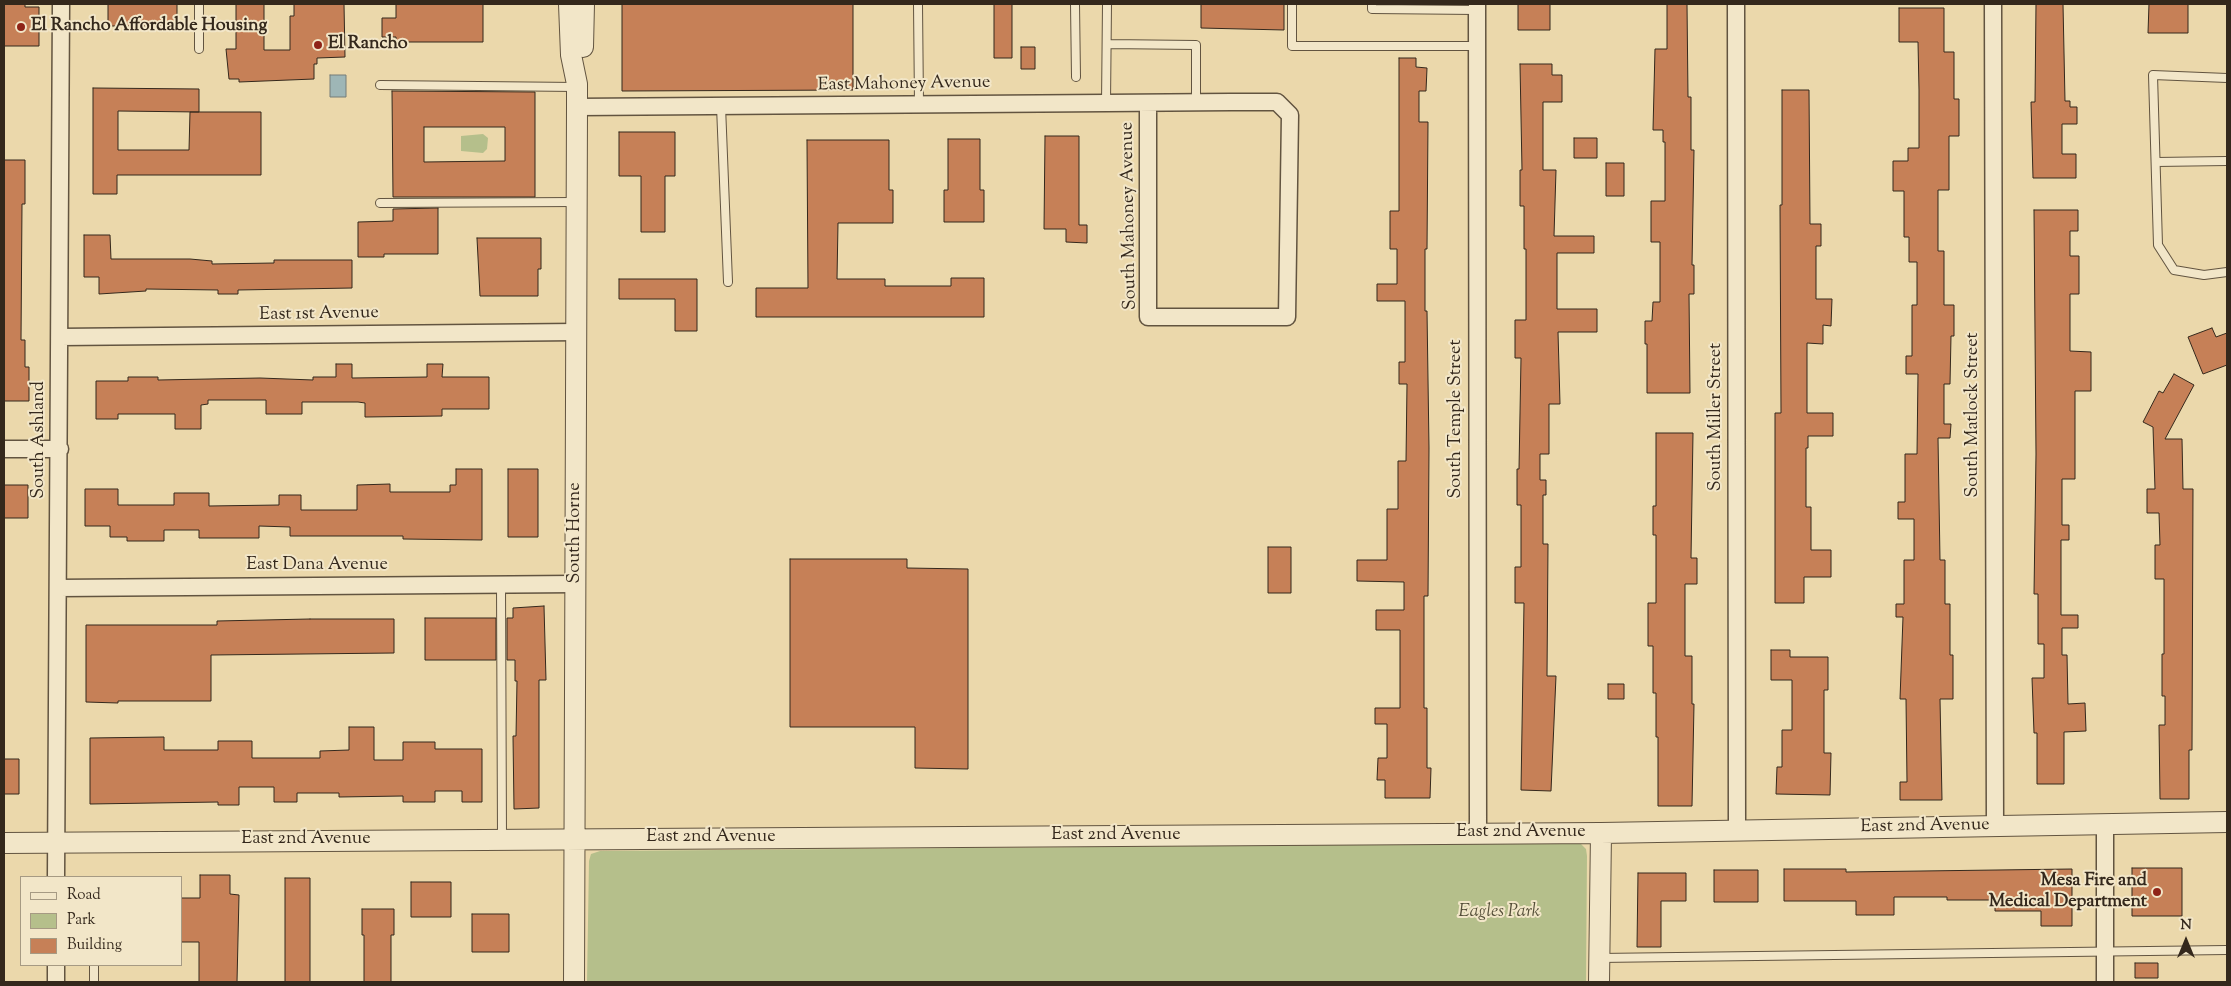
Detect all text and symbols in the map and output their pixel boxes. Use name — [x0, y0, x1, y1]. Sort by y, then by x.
place label: El Rancho Affordable Housing — [31, 16, 267, 38]
marker: El Rancho Affordable Housing — [15, 21, 27, 33]
place label: El Rancho — [328, 34, 408, 56]
marker: El Rancho — [312, 39, 324, 51]
street label: East Mahoney Avenue — [817, 73, 991, 97]
street label: South Mahoney Avenue — [1118, 122, 1142, 310]
street label: East 1st Avenue — [259, 303, 379, 327]
street label: South Matlock Street — [1963, 332, 1985, 498]
street label: South Temple Street — [1446, 339, 1468, 499]
street label: South Miller Street — [1706, 343, 1728, 491]
street label: South Ashland — [29, 381, 51, 499]
street label: South Horne — [565, 482, 587, 584]
street label: East Dana Avenue — [246, 555, 388, 577]
street label: East 2nd Avenue — [1860, 815, 1990, 839]
street label: East 2nd Avenue — [1456, 822, 1586, 844]
street label: East 2nd Avenue — [1051, 825, 1181, 847]
street label: East 2nd Avenue — [646, 827, 776, 849]
street label: East 2nd Avenue — [241, 829, 371, 851]
place label: Mesa Fire and Medical Department — [1989, 871, 2147, 914]
legend — [20, 876, 182, 966]
text: Road — [67, 885, 101, 906]
marker: Mesa Fire and Medical Department — [2151, 886, 2163, 898]
park label: Eagles Park — [1458, 902, 1540, 924]
text: Park — [67, 910, 96, 931]
north arrow — [2161, 916, 2211, 966]
text: N — [2180, 916, 2192, 936]
text: Building — [67, 935, 122, 956]

